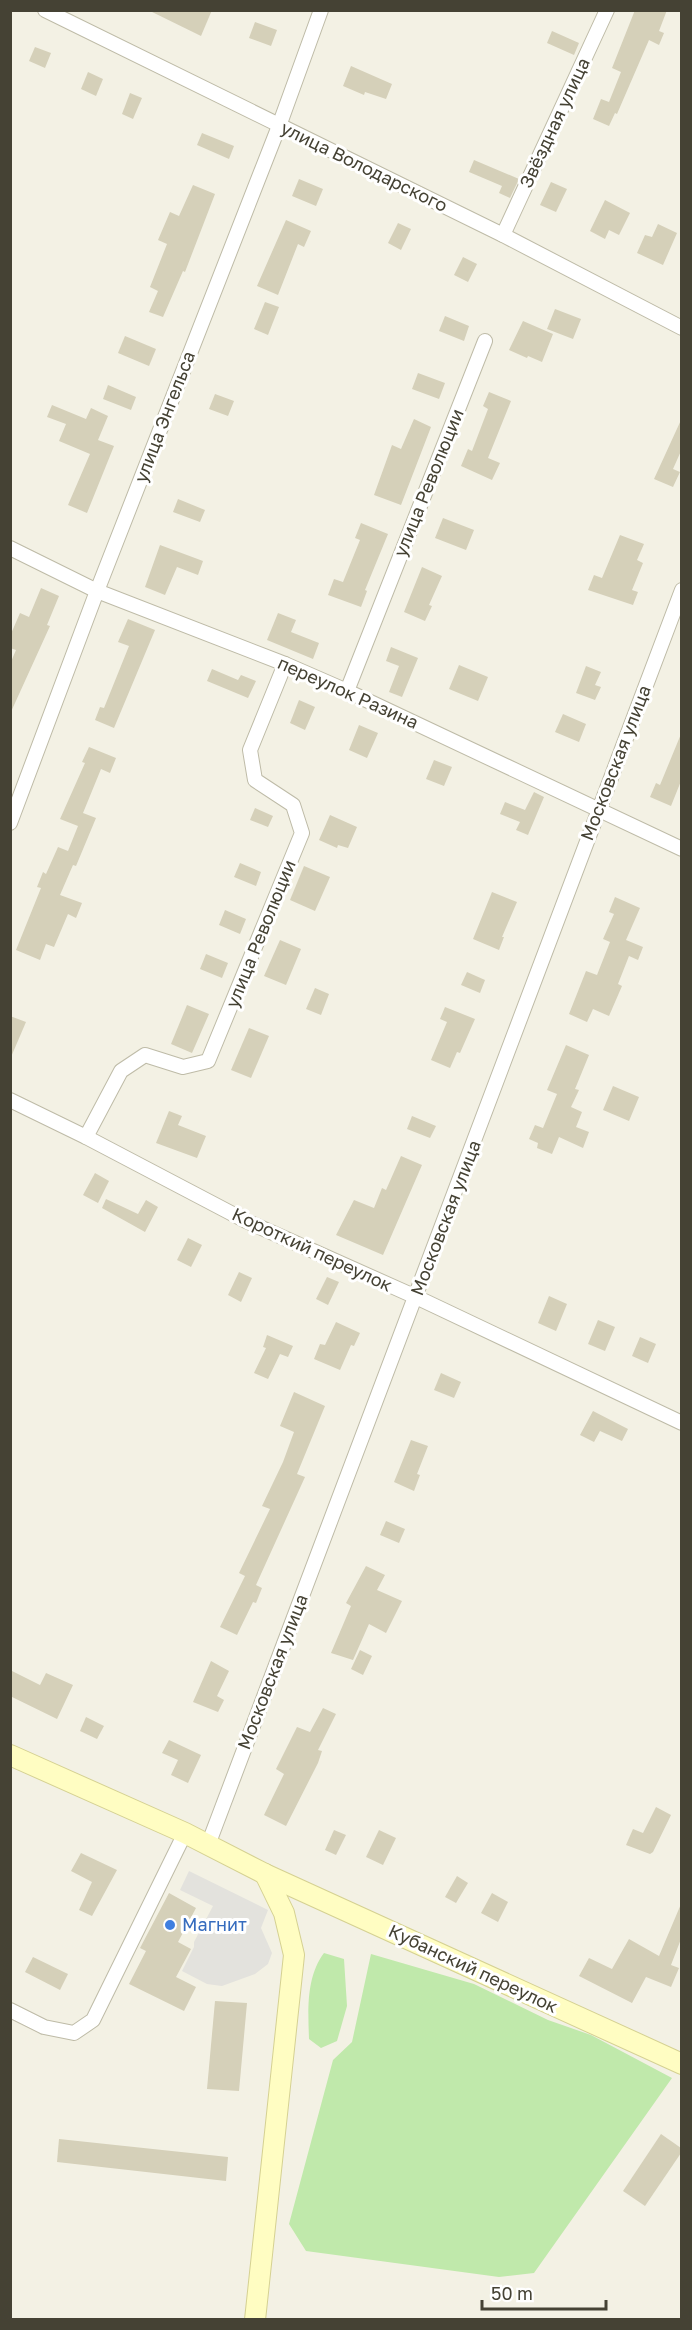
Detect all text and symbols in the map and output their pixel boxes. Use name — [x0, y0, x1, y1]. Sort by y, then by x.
street label: Звёздная улица — [514, 54, 594, 191]
street label: улица Володарского — [277, 116, 451, 216]
street label: улица Энгельса — [129, 348, 199, 485]
street label: улица Революции — [388, 405, 468, 560]
street label: переулок Разина — [275, 651, 422, 733]
street label: Московская улица — [575, 682, 655, 843]
street label: улица Революции — [220, 856, 300, 1011]
street label: Московская улица — [405, 1137, 485, 1298]
street label: Короткий переулок — [229, 1202, 396, 1296]
street label: Московская улица — [232, 1591, 312, 1752]
place label: Магнит — [182, 1913, 247, 1935]
marker: Магнит — [163, 1918, 177, 1932]
street label: Кубанский переулок — [385, 1919, 562, 2017]
scale bar — [482, 2273, 606, 2311]
text: 50 m — [491, 2282, 533, 2304]

